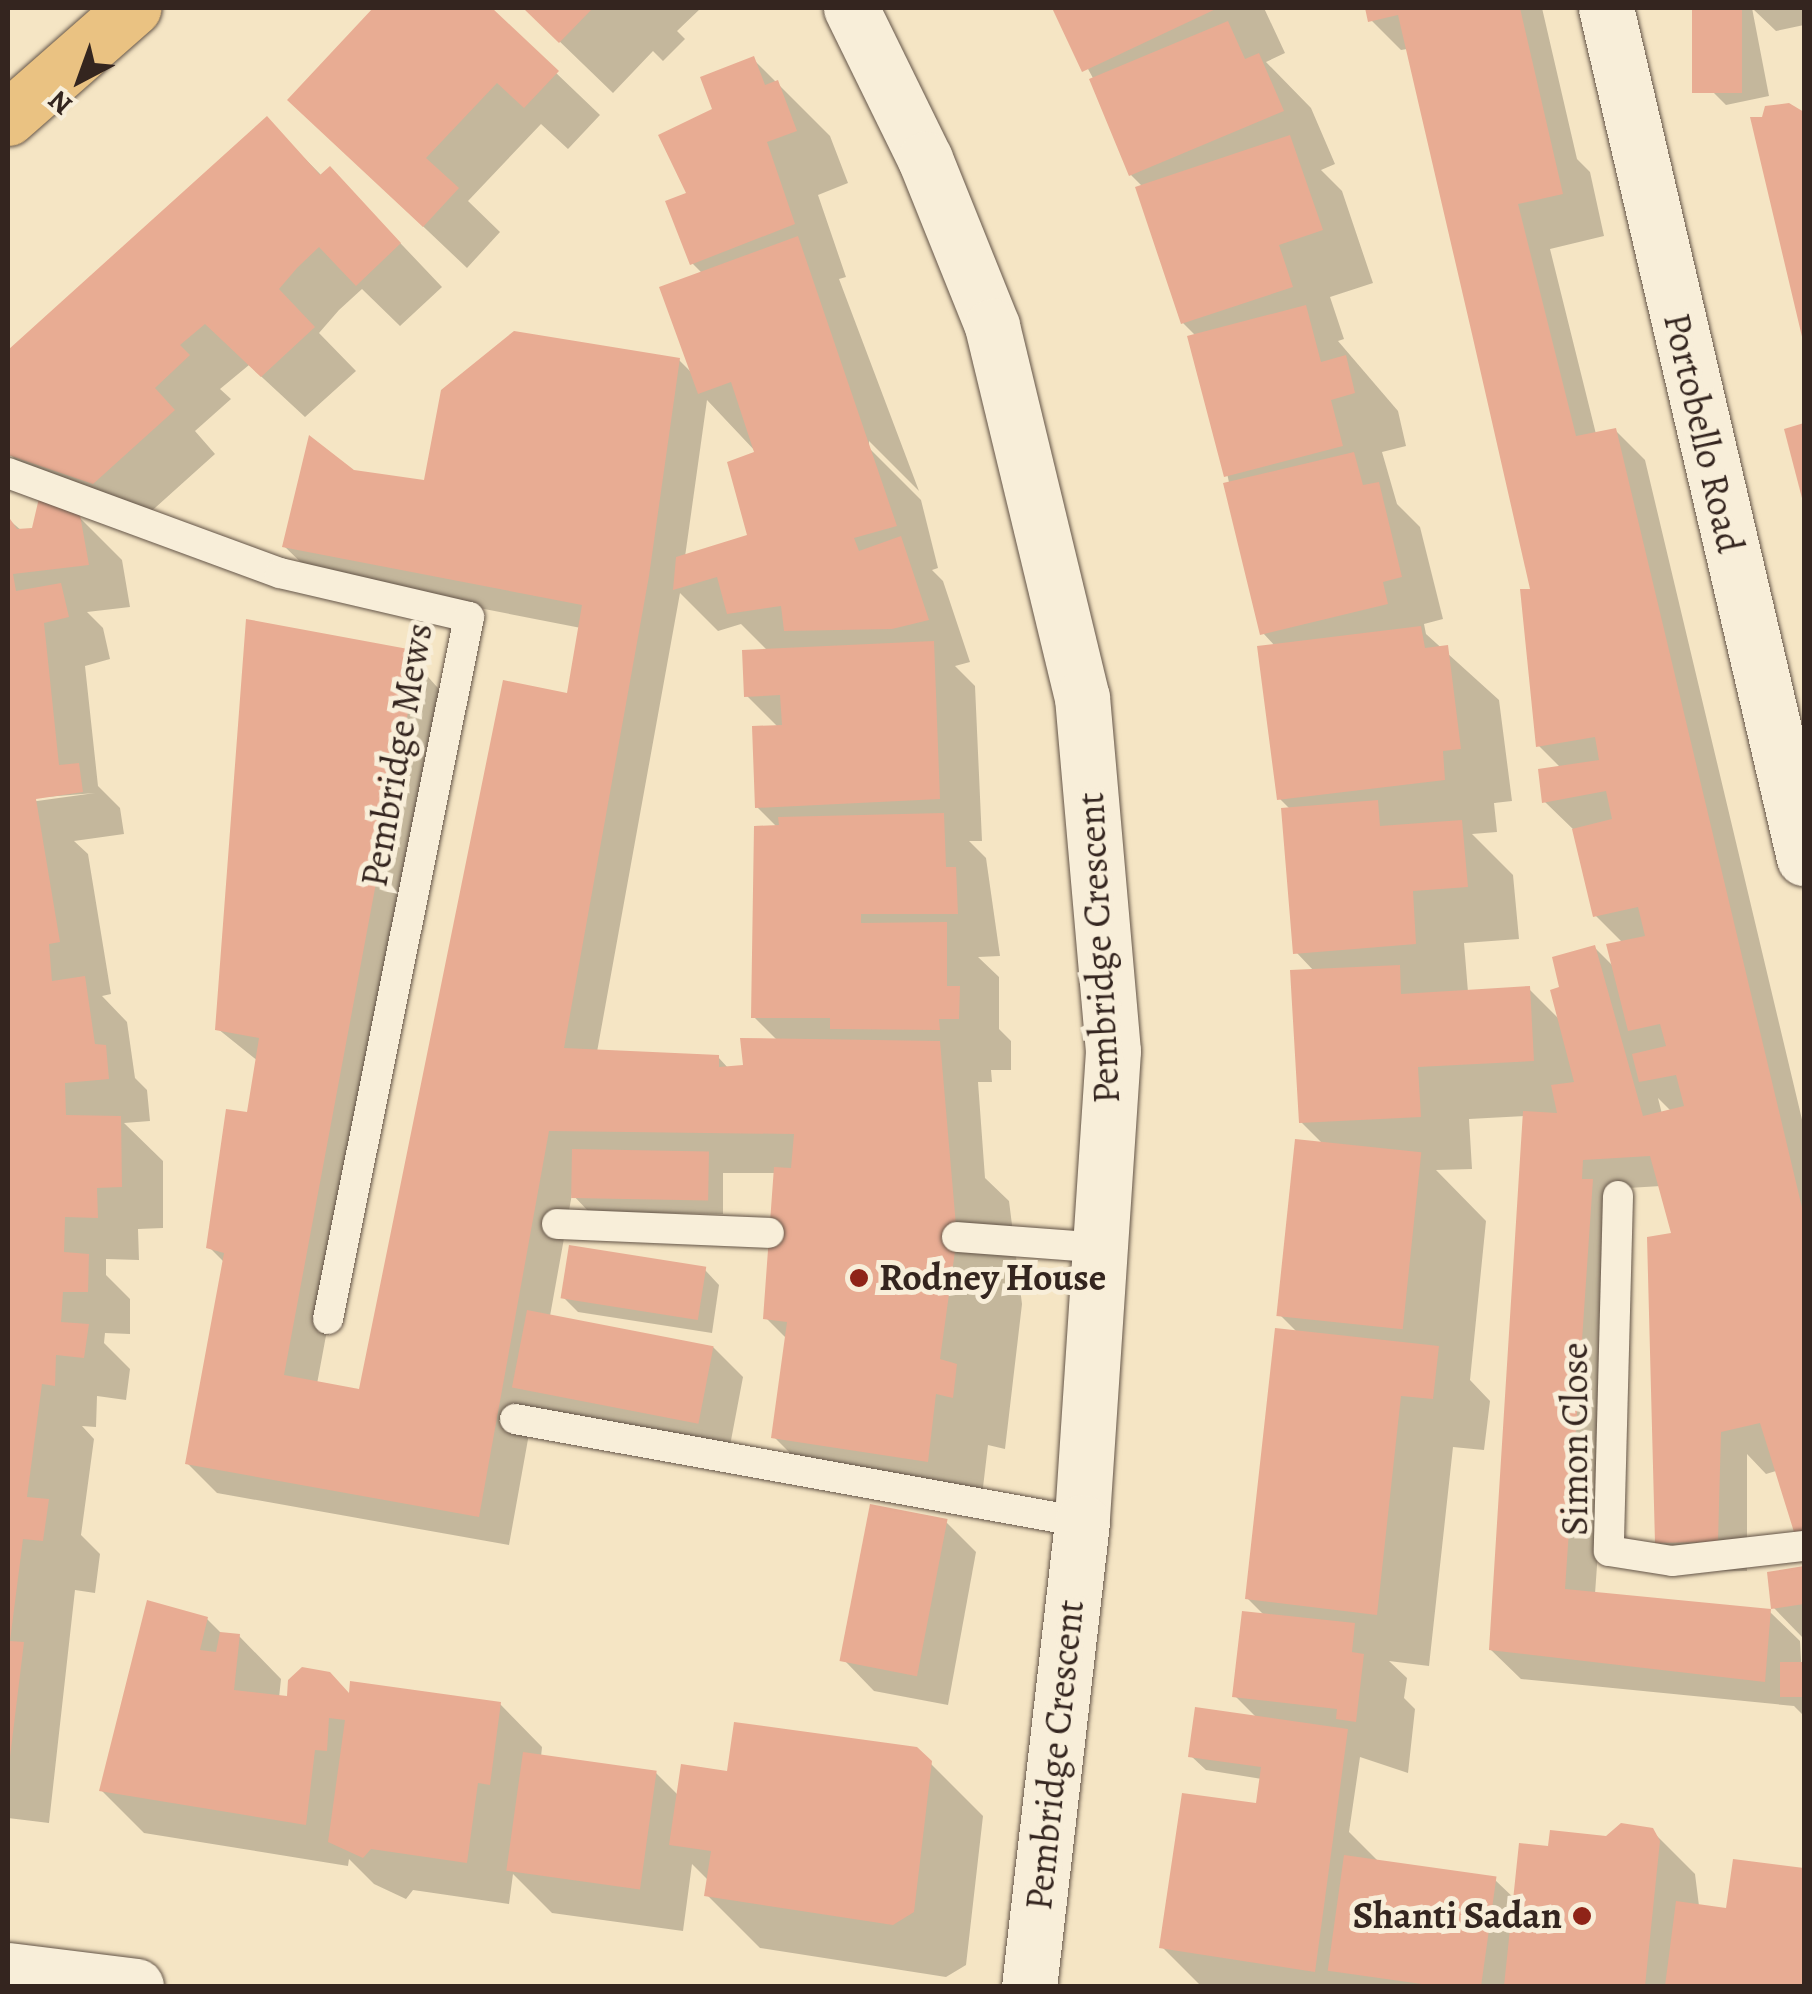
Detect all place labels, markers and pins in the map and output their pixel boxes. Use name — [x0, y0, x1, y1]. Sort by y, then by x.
place label: Rodney House — [879, 1255, 1106, 1301]
marker: Rodney House — [848, 1267, 870, 1289]
place label: Shanti Sadan — [1353, 1893, 1562, 1939]
marker: Shanti Sadan — [1571, 1905, 1593, 1927]

